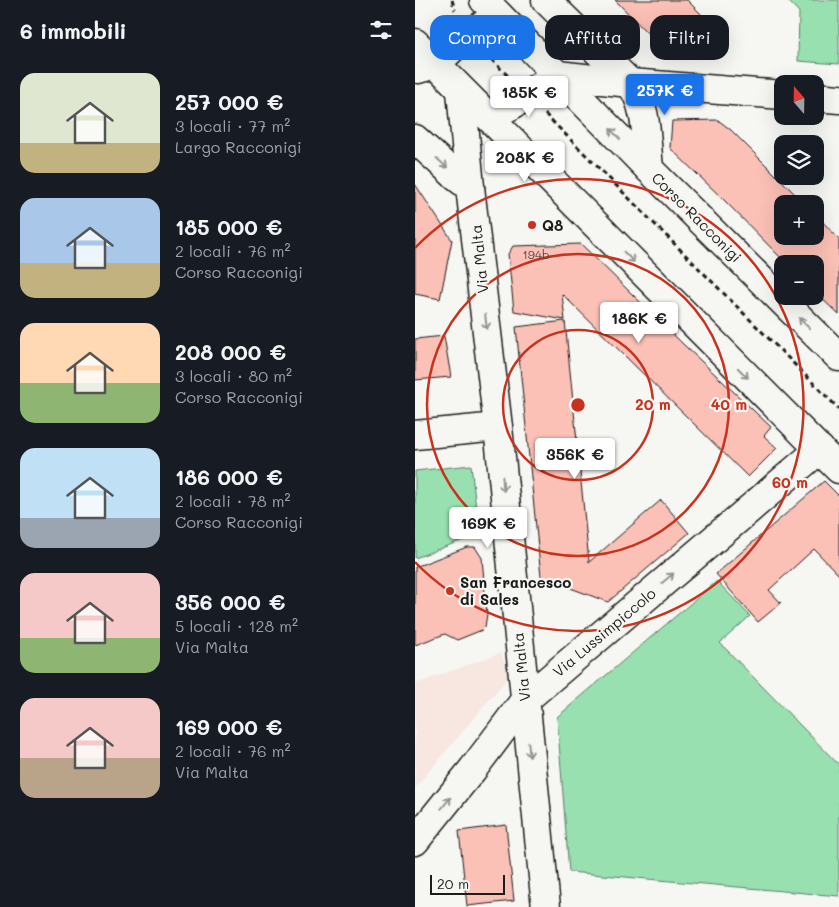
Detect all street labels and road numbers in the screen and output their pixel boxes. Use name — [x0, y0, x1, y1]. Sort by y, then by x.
street label: Corso Racconigi — [648, 168, 746, 266]
street label: Via Malta — [465, 223, 493, 295]
street label: Via Lussimpiccolo — [548, 583, 660, 681]
street label: Via Malta — [507, 631, 535, 703]

